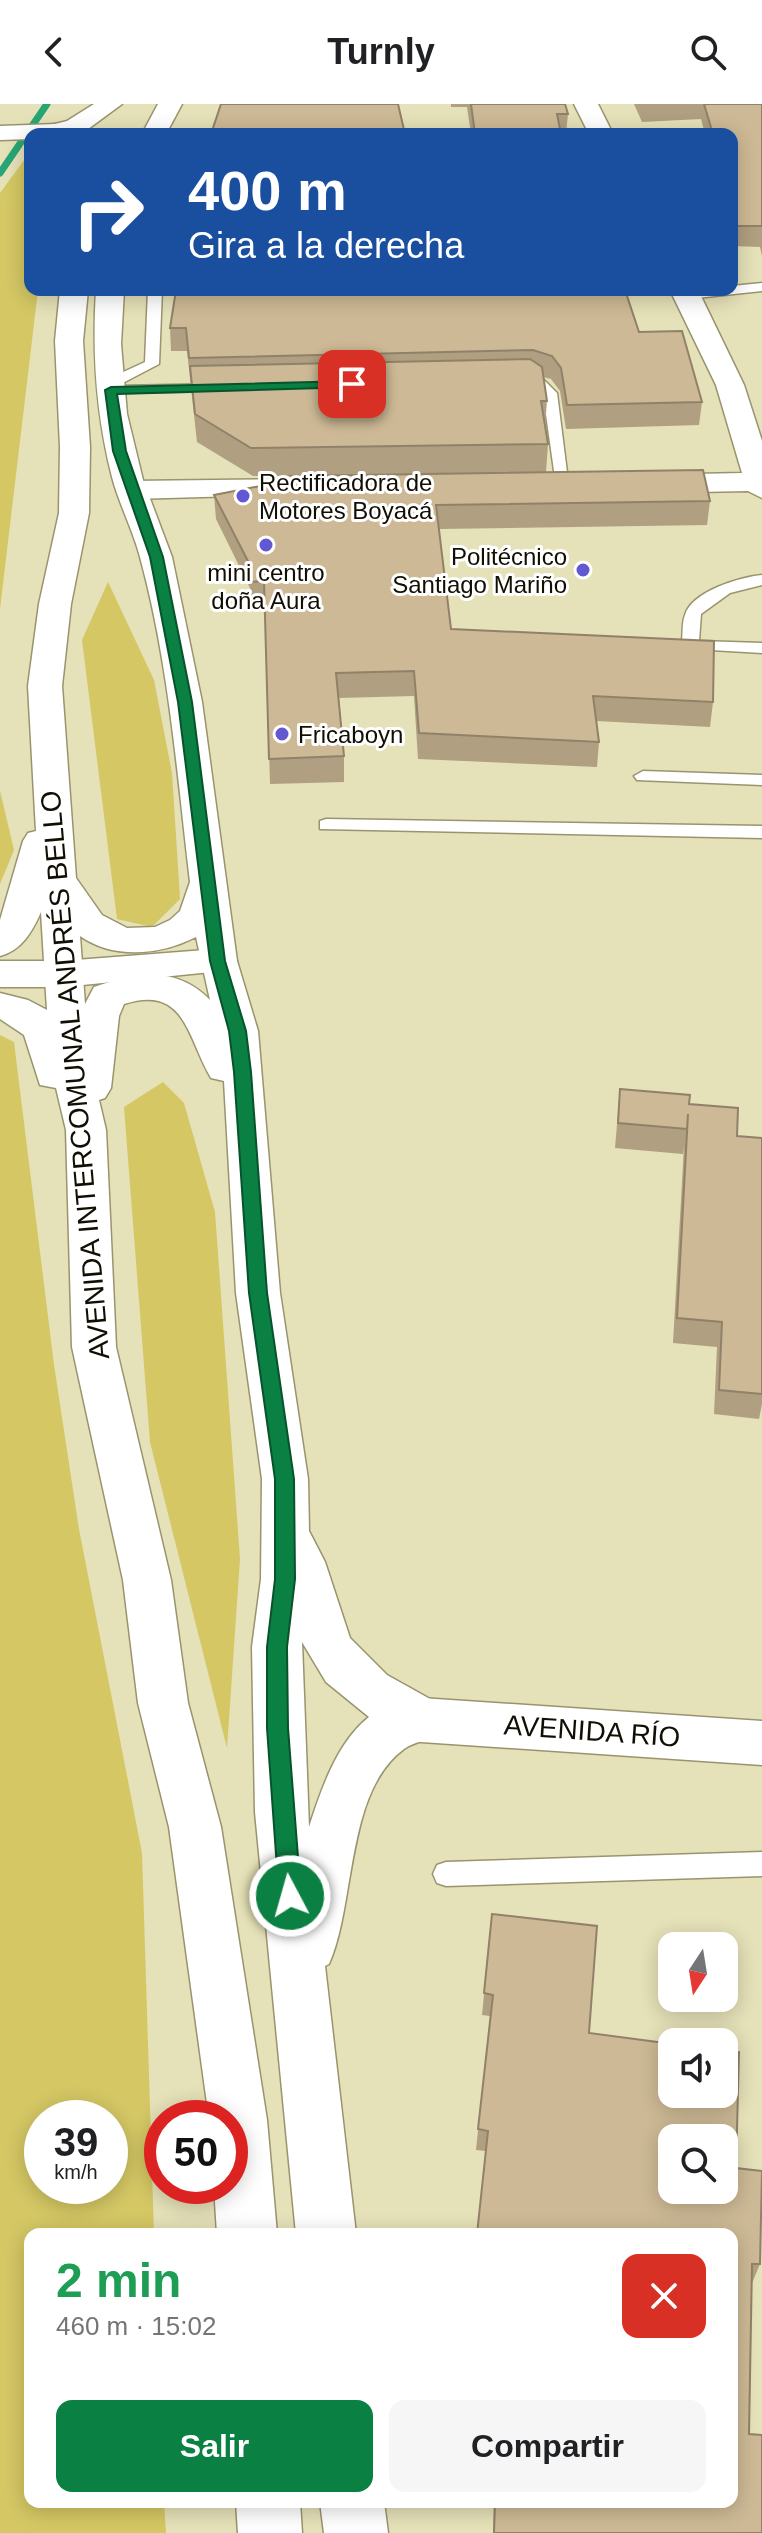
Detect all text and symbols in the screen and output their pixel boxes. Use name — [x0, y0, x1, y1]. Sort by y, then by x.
icon: back — [32, 30, 76, 74]
icon: search — [686, 30, 730, 74]
text: Turnly — [327, 31, 435, 72]
text: 400 m — [188, 159, 347, 222]
icon: right — [56, 160, 160, 264]
text: Gira a la derecha — [188, 225, 464, 266]
pin — [318, 350, 386, 418]
icon: arrive — [330, 362, 374, 406]
place label: Rectificadora de Motores Boyacá — [259, 469, 433, 524]
marker: Rectificadora de Motores Boyacá — [234, 487, 252, 505]
marker: mini centro doña Aura — [257, 536, 275, 554]
place label: Politécnico Santiago Mariño — [392, 543, 567, 598]
place label: mini centro doña Aura — [207, 559, 325, 614]
marker: Politécnico Santiago Mariño — [574, 561, 592, 579]
place label: Fricaboyn — [298, 721, 403, 748]
marker: Fricaboyn — [273, 725, 291, 743]
street label: AVENIDA INTERCOMUNAL ANDRÉS BELLO — [35, 789, 115, 1361]
street label: AVENIDA RÍO — [503, 1709, 681, 1753]
position arrow — [248, 1854, 332, 1938]
north arrow — [658, 1932, 738, 2012]
map controls — [658, 1932, 738, 2204]
button: sound — [658, 2028, 738, 2108]
speed limit sign: 50 — [144, 2100, 248, 2204]
text: 39 — [54, 2120, 98, 2164]
button: search — [658, 2124, 738, 2204]
text: km/h — [54, 2161, 98, 2183]
text: 2 min — [56, 2254, 181, 2307]
button: close — [622, 2254, 706, 2338]
text: 460 m · 15:02 — [56, 2311, 216, 2341]
button: Salir — [56, 2400, 373, 2492]
button: Compartir — [389, 2400, 706, 2492]

